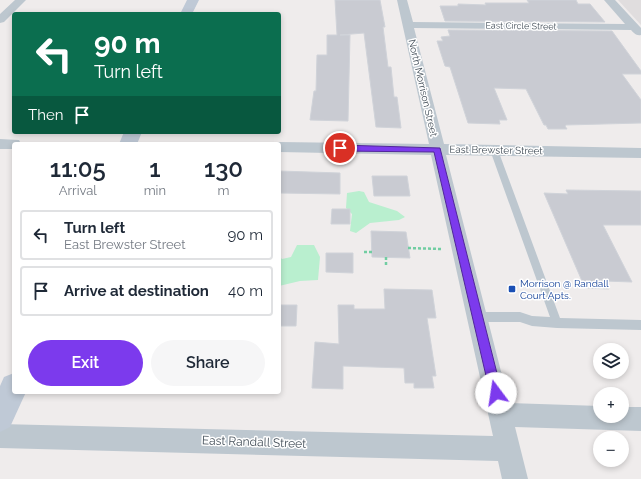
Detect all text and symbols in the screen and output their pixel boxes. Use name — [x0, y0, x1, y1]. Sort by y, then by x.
street label: East Circle Street — [485, 20, 557, 32]
text: 90 m — [94, 27, 160, 60]
icon: left — [28, 28, 80, 80]
street label: North Morrison Street — [406, 38, 440, 138]
text: Turn left — [94, 61, 163, 82]
icon: arrive — [71, 104, 93, 126]
text: Then — [28, 106, 63, 124]
pin — [323, 131, 357, 165]
icon: arrive — [329, 137, 351, 159]
street label: East Brewster Street — [449, 144, 543, 156]
text: 11:05 — [50, 154, 106, 183]
text: 1 — [149, 154, 160, 183]
text: 130 — [204, 154, 243, 183]
text: Arrival — [59, 183, 97, 198]
text: min — [144, 183, 166, 198]
text: m — [218, 183, 229, 198]
text: Turn left — [64, 219, 125, 237]
icon: left — [30, 224, 52, 246]
text: 90 m — [227, 226, 263, 244]
text: East Brewster Street — [64, 237, 186, 252]
place label: Morrison @ Randall Court Apts. — [520, 278, 609, 301]
icon: arrive — [30, 280, 52, 302]
text: Arrive at destination — [64, 282, 209, 300]
text: 40 m — [228, 282, 263, 300]
marker: Morrison @ Randall Court Apts. — [507, 284, 517, 294]
button: Exit — [28, 340, 143, 386]
button: Share — [151, 340, 265, 386]
map controls — [593, 343, 629, 467]
button: layers — [593, 343, 629, 379]
position arrow — [475, 372, 517, 414]
button: + — [593, 387, 629, 423]
button: − — [593, 431, 629, 467]
street label: East Randall Street — [202, 433, 306, 451]

